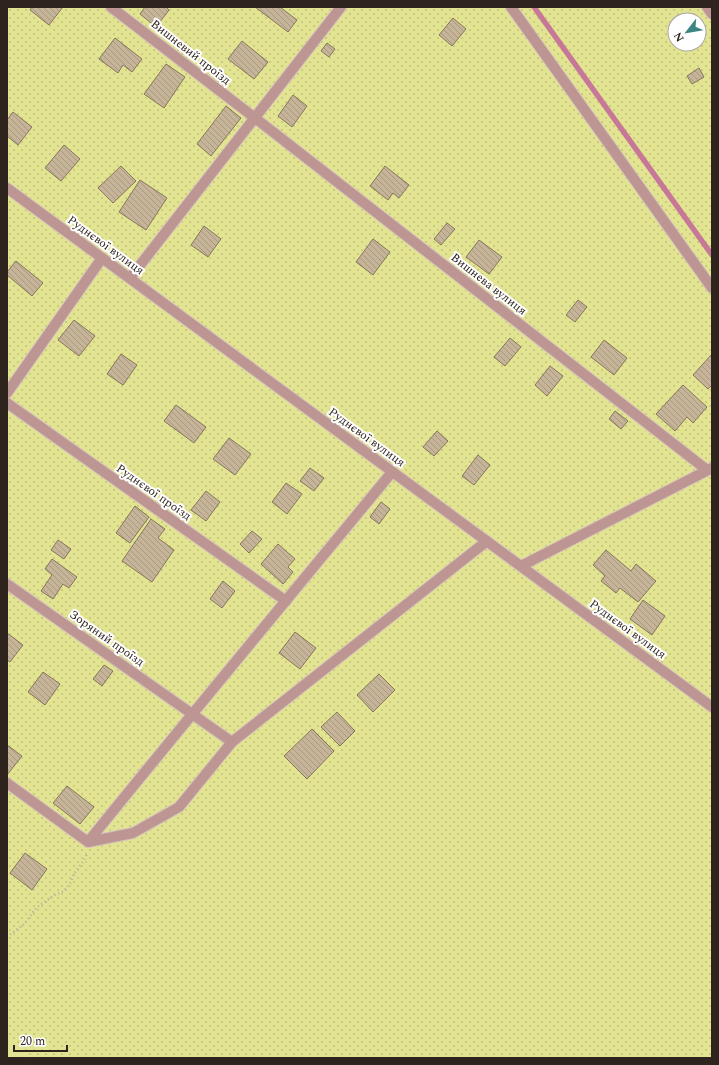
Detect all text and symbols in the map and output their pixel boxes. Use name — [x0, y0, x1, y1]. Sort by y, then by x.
north arrow — [667, 12, 707, 52]
street label: Вишневий проїзд — [147, 15, 235, 90]
text: N — [669, 29, 688, 45]
street label: Руднєвої вулиця — [63, 211, 148, 280]
street label: Вишнева вулиця — [447, 249, 531, 320]
street label: Руднєвої вулиця — [324, 403, 409, 472]
street label: Руднєвої проїзд — [112, 459, 195, 525]
street label: Руднєвої вулиця — [585, 595, 670, 664]
street label: Зоряний проїзд — [65, 605, 148, 671]
scale bar — [14, 1027, 67, 1053]
text: 20 m — [20, 1032, 45, 1051]

